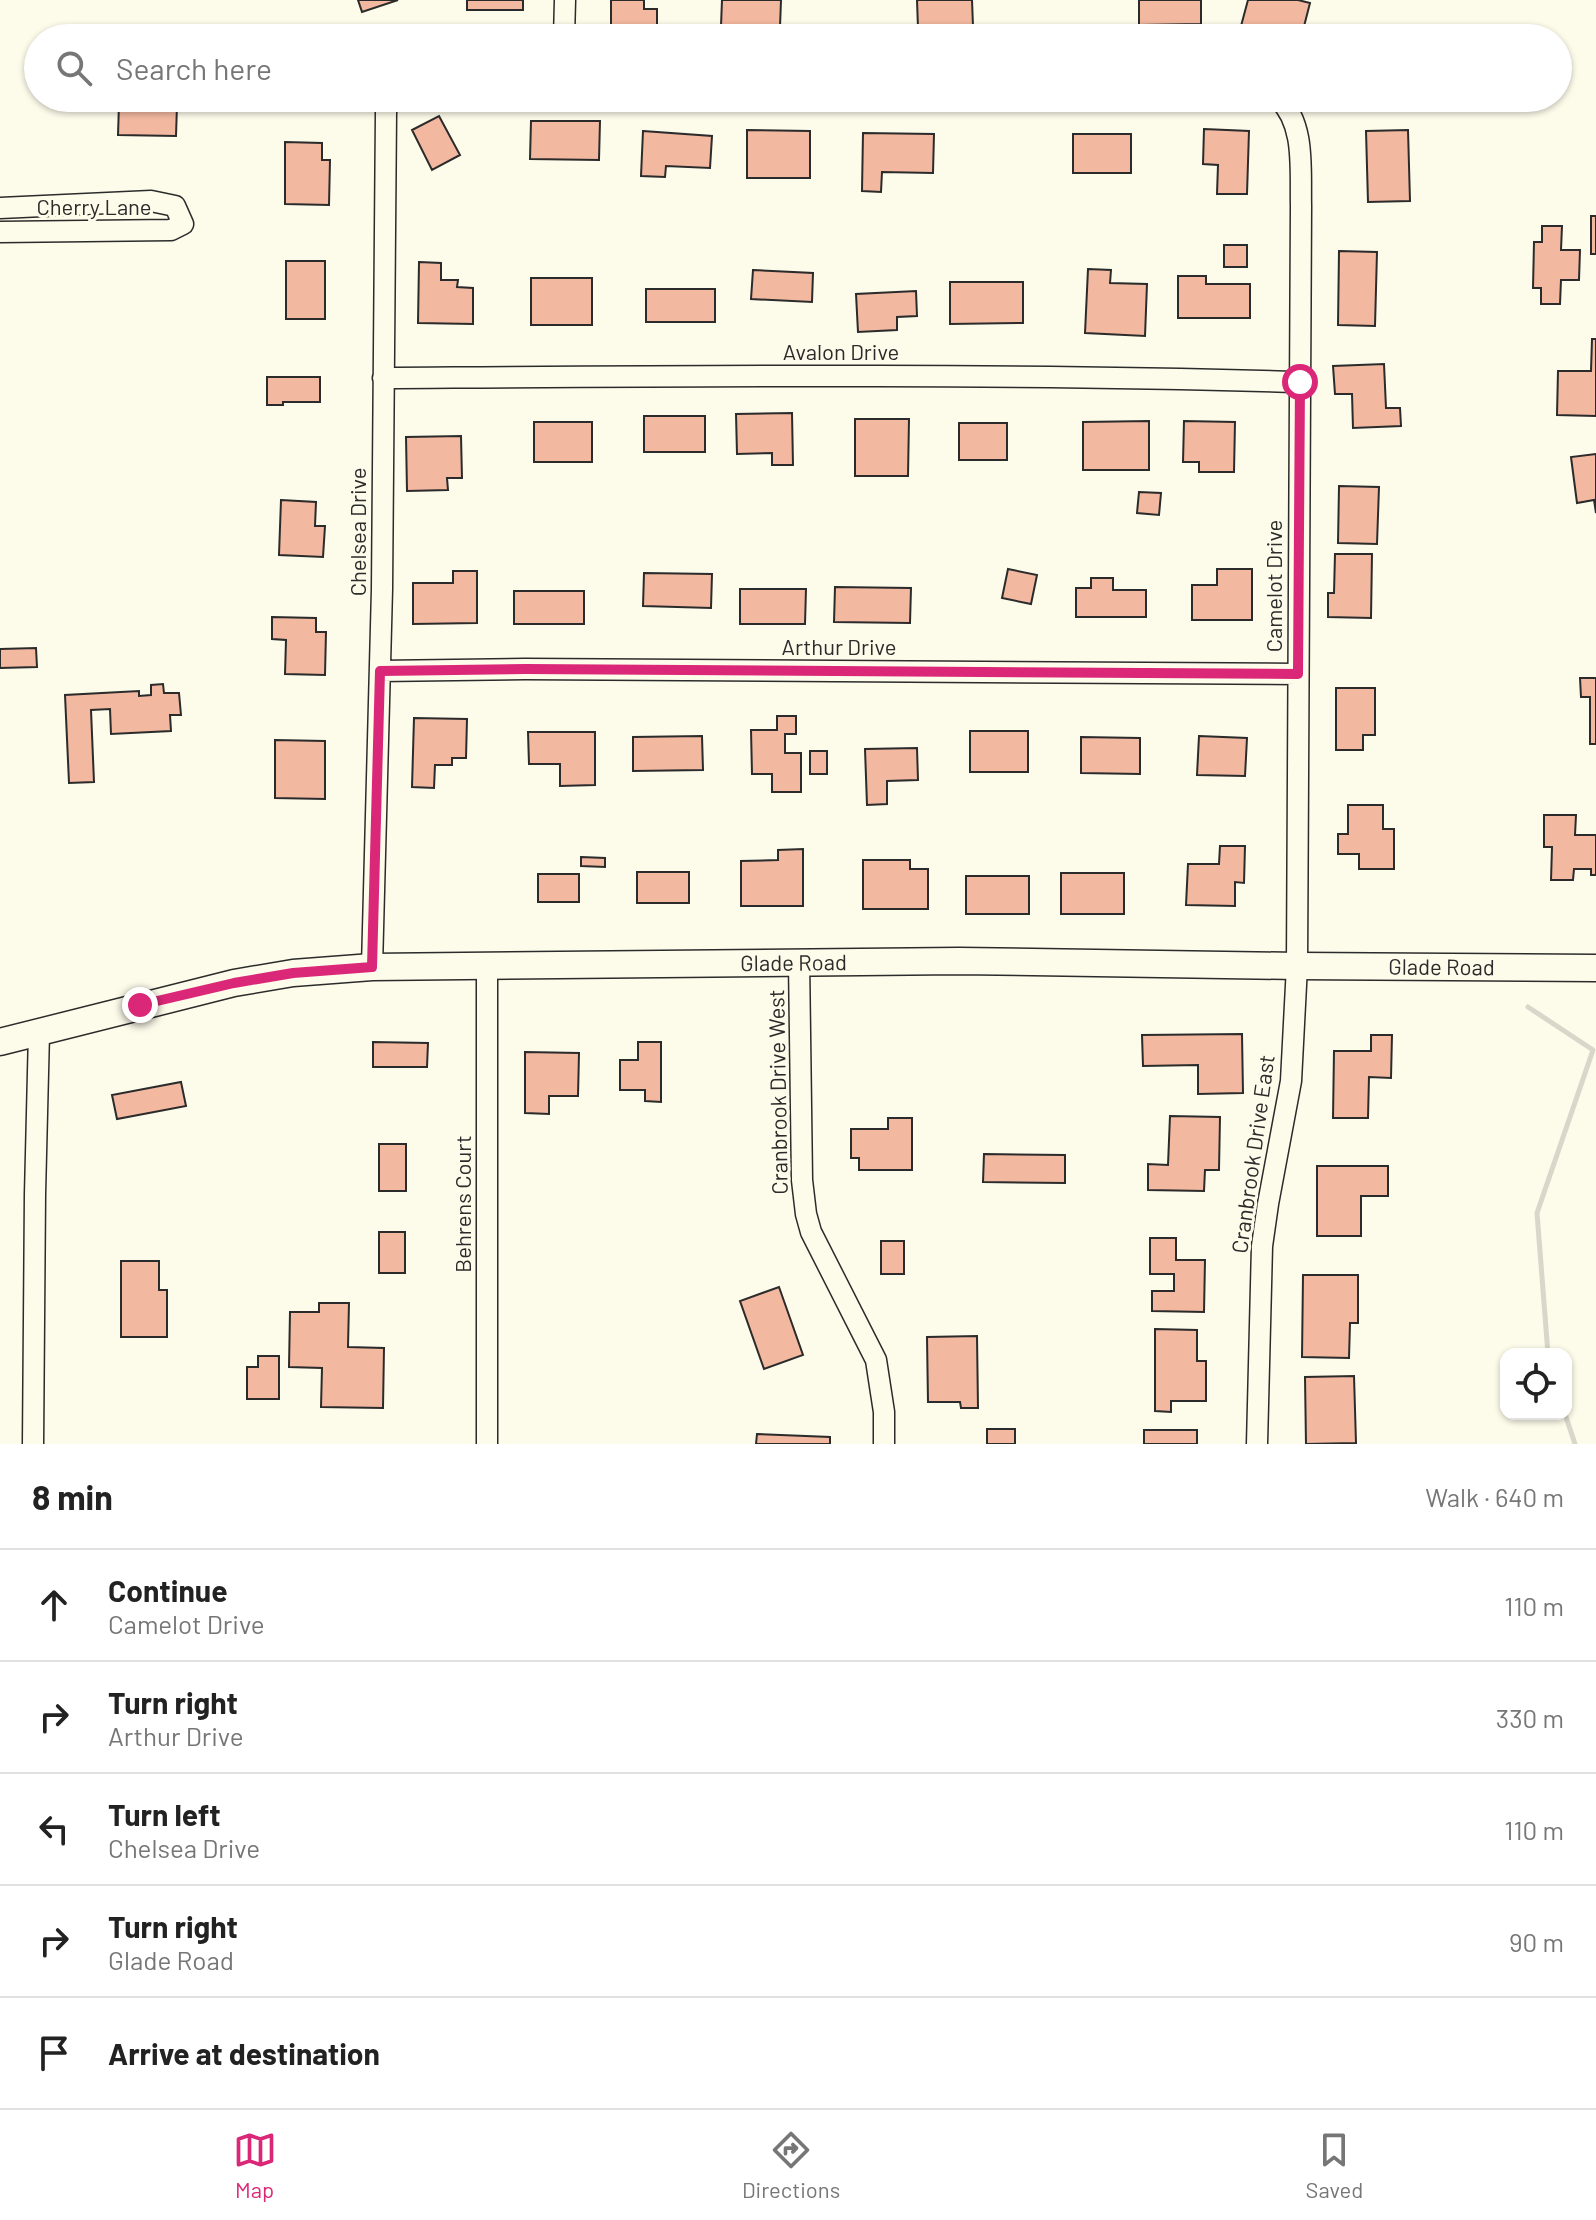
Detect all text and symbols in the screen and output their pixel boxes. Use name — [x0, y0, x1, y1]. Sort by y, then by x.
search box — [24, 24, 1572, 112]
icon: search — [52, 46, 96, 90]
text: Search here — [116, 50, 272, 86]
street label: Cherry Lane — [36, 193, 152, 219]
street label: Avalon Drive — [783, 338, 899, 364]
route start — [1282, 364, 1318, 400]
street label: Chelsea Drive — [344, 468, 370, 596]
street label: Camelot Drive — [1260, 520, 1286, 652]
street label: Arthur Drive — [782, 633, 896, 659]
street label: Glade Road — [740, 948, 847, 975]
street label: Glade Road — [1388, 953, 1495, 979]
route end — [122, 987, 158, 1023]
street label: Cranbrook Drive West — [762, 989, 792, 1195]
street label: Cranbrook Drive East — [1225, 1053, 1279, 1255]
street label: Behrens Court — [449, 1135, 475, 1273]
map controls — [1500, 1348, 1572, 1420]
button: locate — [1500, 1348, 1572, 1420]
text: 8 min — [32, 1476, 113, 1517]
text: Walk · 640 m — [1425, 1481, 1564, 1512]
text: Continue — [108, 1572, 228, 1608]
icon: ahead — [32, 1583, 76, 1627]
text: 110 m — [1504, 1590, 1564, 1621]
text: Camelot Drive — [108, 1608, 265, 1639]
text: Turn right — [108, 1684, 238, 1720]
icon: right — [32, 1695, 76, 1739]
text: 330 m — [1496, 1702, 1564, 1733]
text: Arthur Drive — [108, 1720, 244, 1751]
text: Turn left — [108, 1796, 221, 1832]
icon: left — [32, 1807, 76, 1851]
text: 110 m — [1504, 1814, 1564, 1845]
text: Chelsea Drive — [108, 1832, 260, 1863]
text: Turn right — [108, 1908, 238, 1944]
icon: right — [32, 1919, 76, 1963]
text: 90 m — [1509, 1926, 1564, 1957]
text: Glade Road — [108, 1944, 234, 1975]
icon: arrive — [32, 2031, 76, 2075]
text: Arrive at destination — [108, 2035, 380, 2071]
tab: Map — [233, 2128, 277, 2202]
tab: Directions — [742, 2128, 840, 2202]
tab: Saved — [1306, 2128, 1363, 2202]

